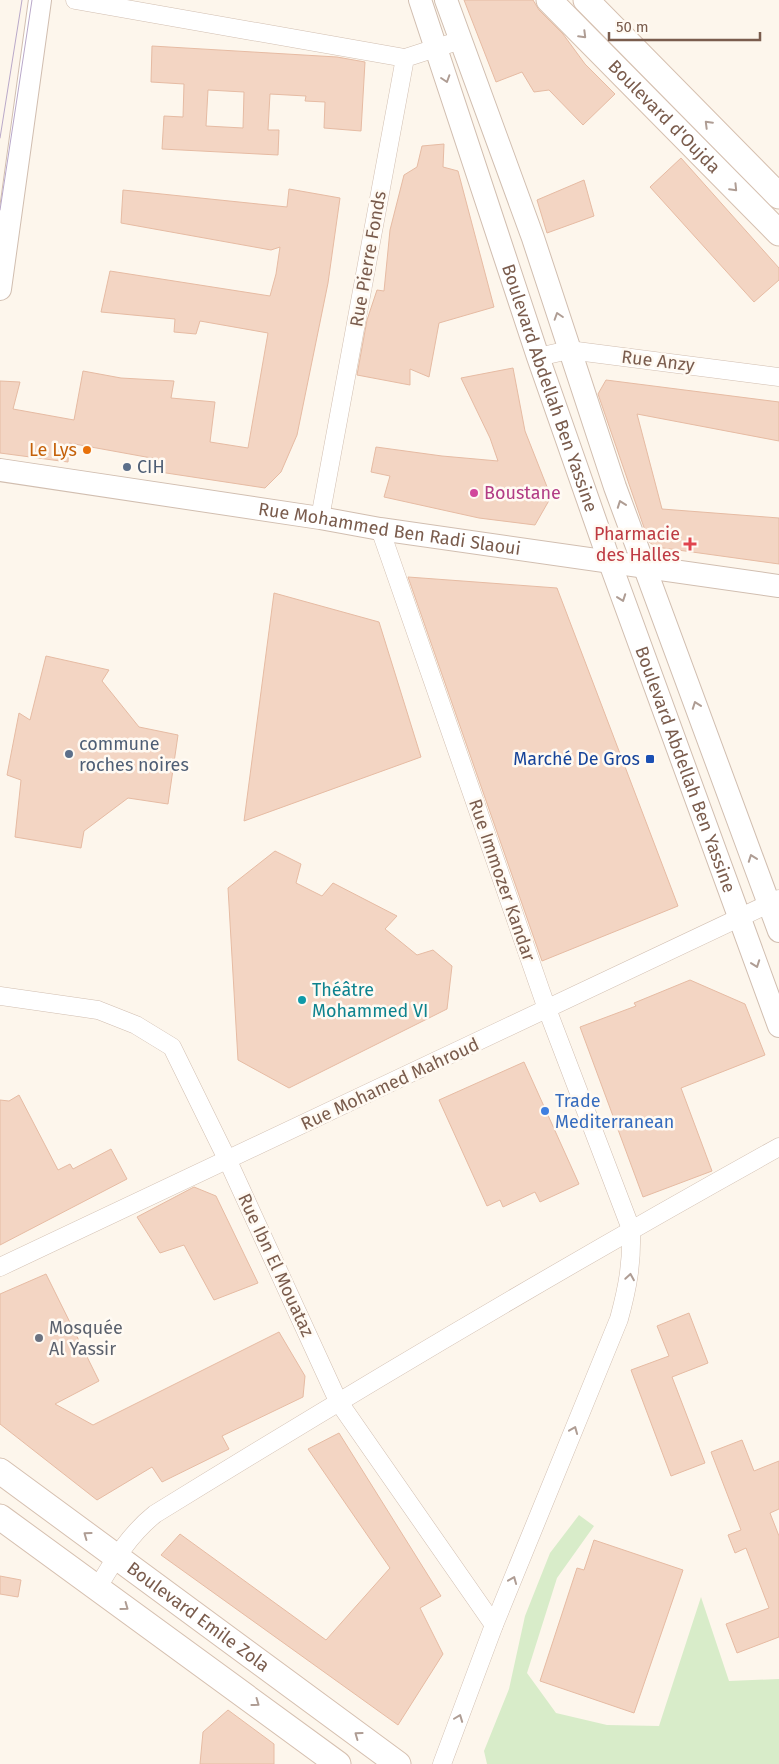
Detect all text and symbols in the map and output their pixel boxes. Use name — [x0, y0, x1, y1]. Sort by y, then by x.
scale bar — [609, 10, 760, 42]
text: 50 m — [616, 18, 649, 36]
one-way arrow — [578, 29, 587, 38]
street label: Boulevard d'Oujda — [604, 55, 725, 178]
one-way arrow — [441, 75, 451, 83]
one-way arrow — [705, 121, 714, 130]
one-way arrow — [728, 182, 737, 191]
street label: Rue Pierre Fonds — [345, 189, 391, 329]
street label: Boulevard Abdellah Ben Yassine — [497, 261, 602, 515]
one-way arrow — [554, 313, 564, 321]
street label: Rue Anzy — [620, 346, 696, 376]
place label: Le Lys — [29, 439, 77, 461]
marker: Le Lys — [81, 444, 93, 456]
place label: CIH — [137, 456, 165, 478]
marker: CIH — [121, 461, 133, 473]
place label: Boustane — [484, 482, 561, 504]
marker: Boustane — [468, 487, 480, 499]
street label: Rue Mohammed Ben Radi Slaoui — [257, 498, 522, 560]
one-way arrow — [617, 500, 627, 508]
place label: Pharmacie des Halles — [594, 523, 680, 566]
marker: Pharmacie des Halles — [684, 538, 696, 550]
one-way arrow — [616, 593, 626, 602]
street label: Boulevard Abdellah Ben Yassine — [630, 643, 740, 896]
one-way arrow — [692, 702, 702, 710]
place label: commune roches noires — [79, 733, 189, 776]
marker: commune roches noires — [63, 748, 75, 760]
place label: Marché De Gros — [513, 748, 640, 770]
marker: Marché De Gros — [644, 753, 656, 765]
street label: Rue Immozer Kandar — [464, 796, 540, 964]
one-way arrow — [748, 854, 758, 862]
one-way arrow — [750, 959, 760, 968]
place label: Théâtre Mohammed VI — [312, 979, 428, 1022]
marker: Théâtre Mohammed VI — [296, 994, 308, 1006]
street label: Rue Mohamed Mahroud — [297, 1033, 483, 1135]
place label: Trade Mediterranean — [555, 1090, 674, 1133]
marker: Trade Mediterranean — [539, 1105, 551, 1117]
street label: Rue Ibn El Mouataz — [233, 1190, 319, 1340]
one-way arrow — [624, 1273, 634, 1282]
place label: Mosquée Al Yassir — [49, 1317, 123, 1360]
marker: Mosquée Al Yassir — [33, 1332, 45, 1344]
one-way arrow — [568, 1426, 578, 1435]
one-way arrow — [84, 1532, 93, 1540]
street label: Boulevard Emile Zola — [123, 1557, 274, 1677]
one-way arrow — [506, 1576, 517, 1585]
one-way arrow — [119, 1601, 129, 1610]
one-way arrow — [250, 1697, 259, 1706]
one-way arrow — [453, 1715, 463, 1723]
one-way arrow — [354, 1732, 364, 1741]

